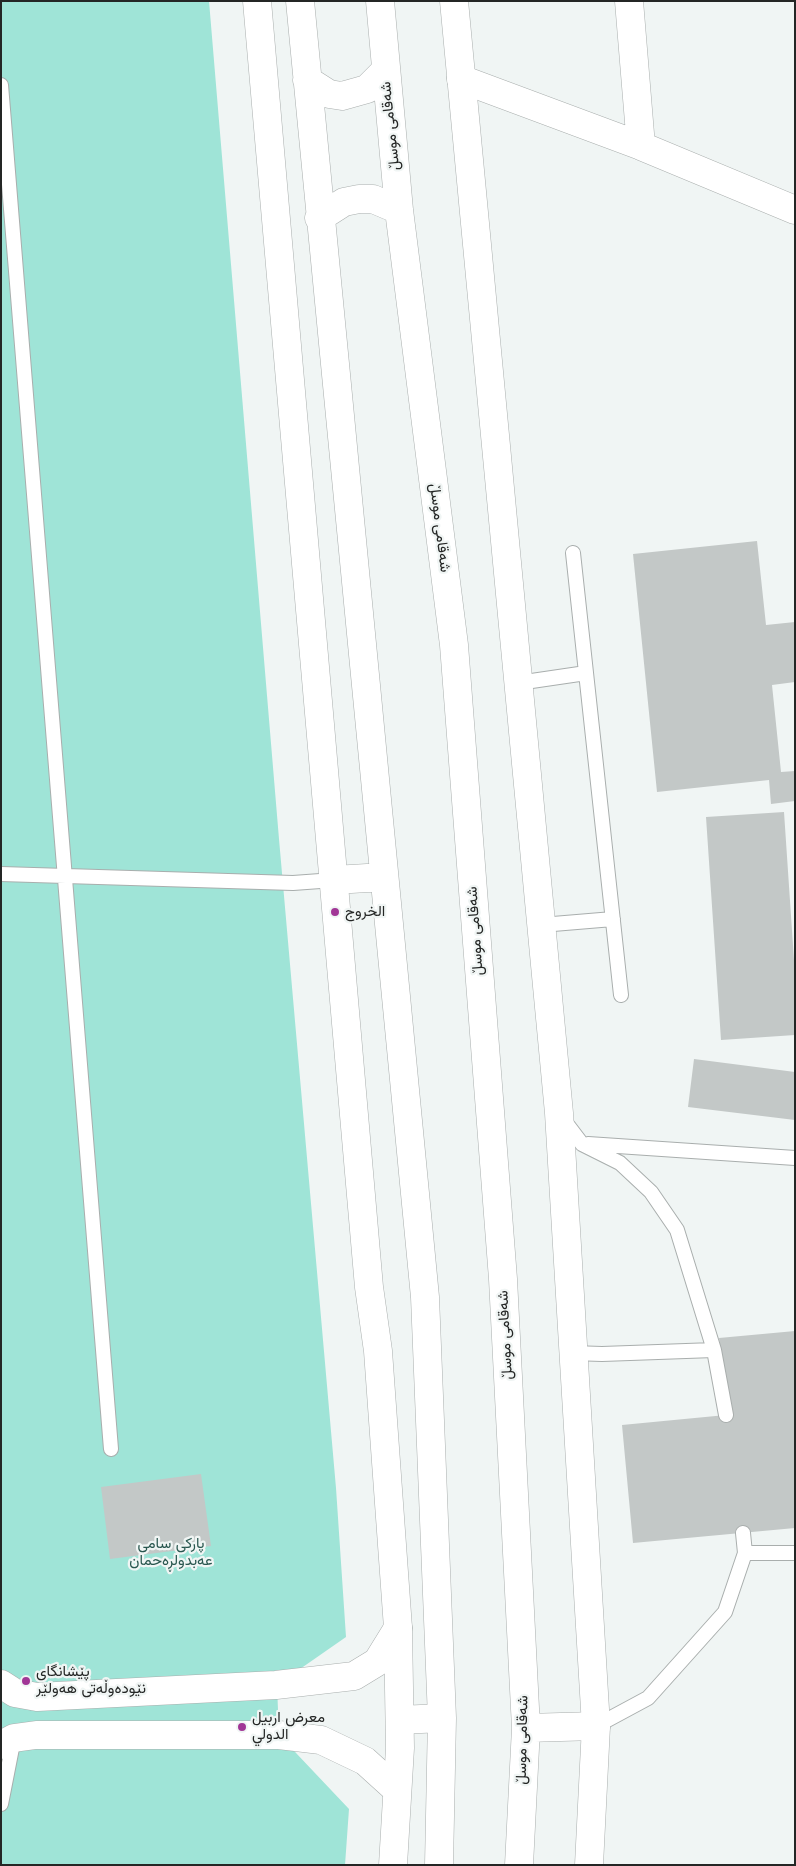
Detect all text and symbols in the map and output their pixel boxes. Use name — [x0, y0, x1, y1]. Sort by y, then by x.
street label: شەقامی موسڵ — [377, 81, 405, 171]
street label: شەقامی موسڵ — [425, 483, 453, 573]
street label: شەقامی موسڵ — [464, 886, 488, 976]
place label: الخروج — [345, 903, 385, 921]
marker: الخروج — [329, 906, 341, 918]
street label: شەقامی موسڵ — [495, 1290, 517, 1380]
park label: پارکی سامی عەبدولڕەحمان — [129, 1535, 213, 1570]
place label: پێشانگای نێودەوڵەتی هەولێر — [36, 1663, 146, 1698]
marker: پێشانگای نێودەوڵەتی هەولێر — [20, 1675, 32, 1687]
street label: شەقامی موسڵ — [513, 1695, 533, 1785]
place label: معرض اربيل الدولي — [252, 1709, 325, 1744]
marker: معرض اربيل الدولي — [236, 1721, 248, 1733]

